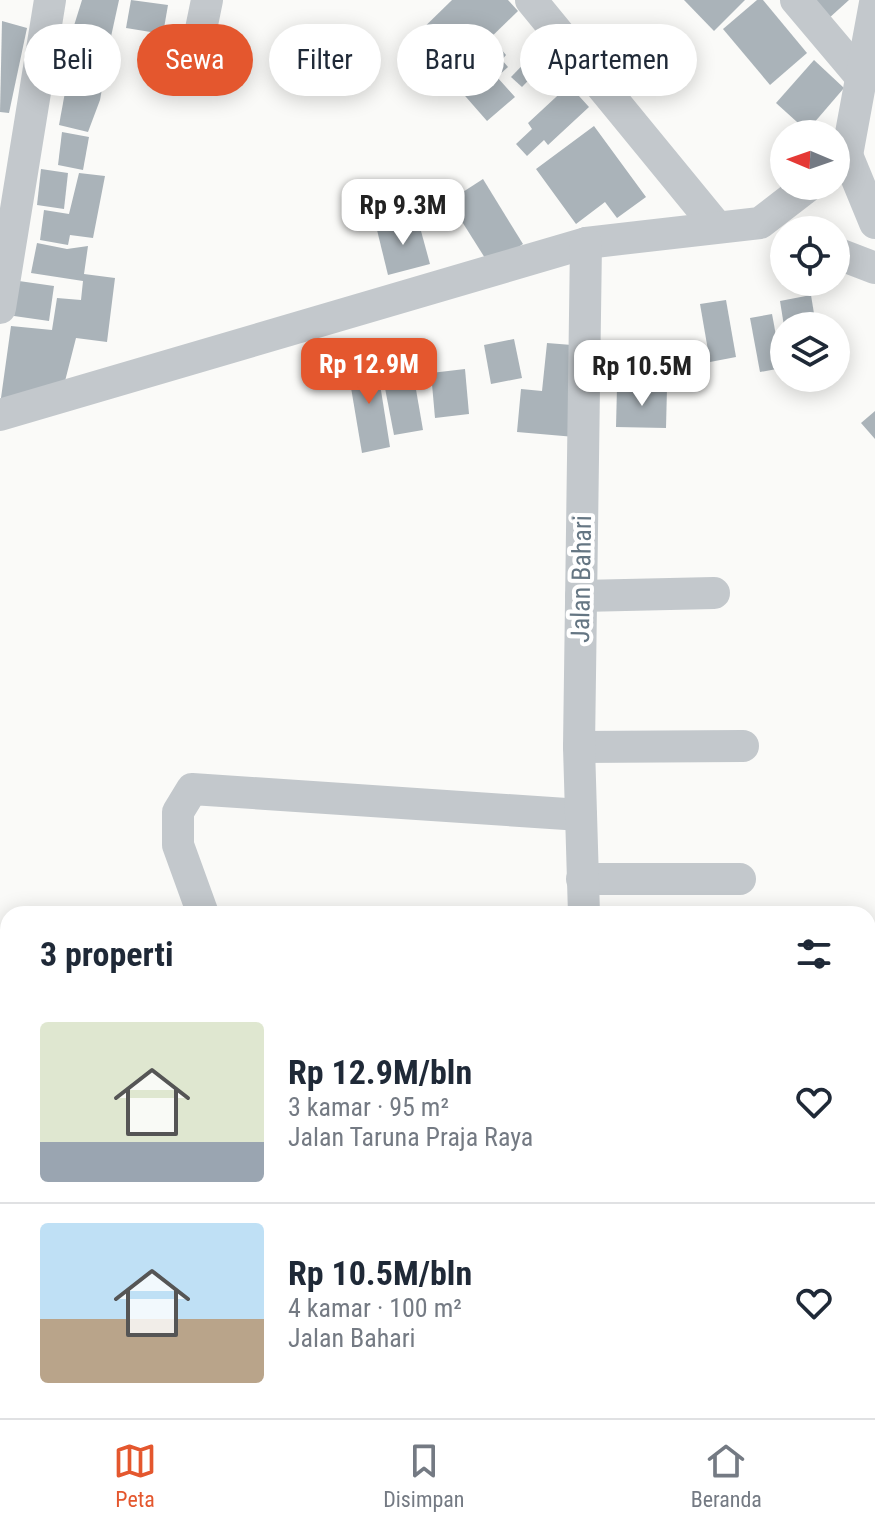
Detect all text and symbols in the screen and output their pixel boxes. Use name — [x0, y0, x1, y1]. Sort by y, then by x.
chip: Beli — [24, 24, 121, 96]
chip: Sewa — [137, 24, 253, 96]
chip: Filter — [269, 24, 381, 96]
chip: Baru — [397, 24, 504, 96]
chip: Apartemen — [520, 24, 697, 96]
north arrow — [770, 120, 850, 200]
map controls — [770, 120, 850, 392]
pin: Rp 9.3M — [329, 179, 477, 247]
text: Rp 9.3M — [360, 190, 446, 220]
button: locate — [770, 216, 850, 296]
button: layers — [770, 312, 850, 392]
pin: Rp 12.9M — [286, 338, 452, 406]
pin: Rp 10.5M — [559, 340, 725, 408]
text: Rp 12.9M — [319, 349, 419, 379]
text: Rp 10.5M — [592, 351, 692, 381]
street label: Jalan Bahari — [565, 515, 597, 643]
icon: filters — [792, 932, 836, 976]
text: 3 properti — [40, 934, 174, 974]
text: Rp 12.9M/bln — [288, 1052, 472, 1092]
icon: home — [104, 1054, 200, 1150]
icon: heart — [792, 1080, 836, 1124]
text: 3 kamar · 95 m² — [288, 1092, 449, 1122]
text: Jalan Taruna Praja Raya — [288, 1122, 533, 1152]
text: Rp 10.5M/bln — [288, 1253, 472, 1293]
icon: home — [104, 1255, 200, 1351]
icon: heart — [792, 1281, 836, 1325]
text: 4 kamar · 100 m² — [288, 1293, 462, 1323]
text: Jalan Bahari — [288, 1323, 416, 1353]
tab: Peta — [113, 1439, 157, 1512]
tab: Disimpan — [383, 1439, 465, 1512]
tab: Beranda — [691, 1439, 762, 1512]

